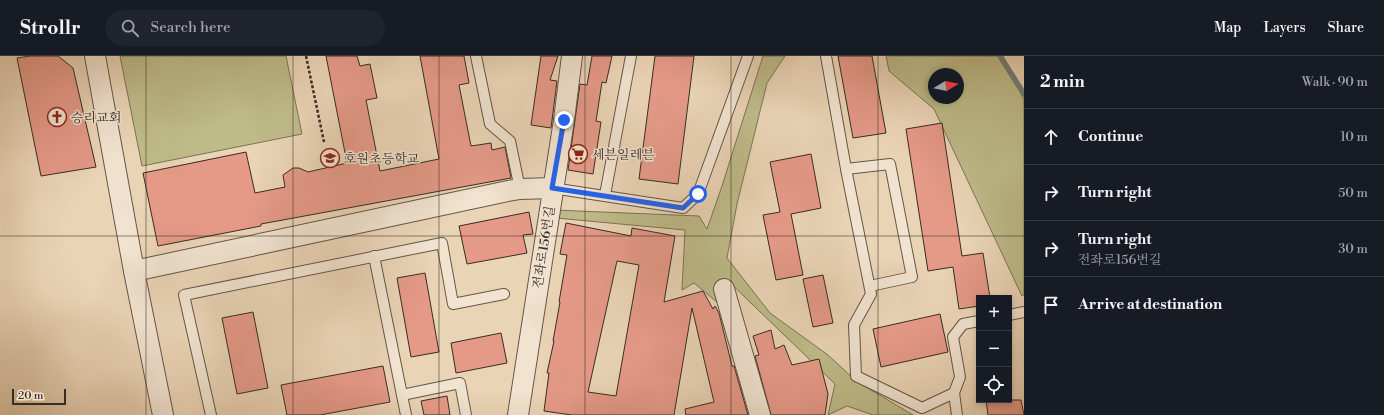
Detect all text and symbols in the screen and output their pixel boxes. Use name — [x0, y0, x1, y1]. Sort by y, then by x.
search box — [105, 10, 385, 46]
text: Strollr — [20, 16, 81, 40]
icon: search — [119, 17, 141, 39]
text: Search here — [151, 18, 231, 37]
text: Map — [1214, 19, 1241, 37]
text: Layers — [1263, 19, 1306, 37]
text: Share — [1328, 19, 1364, 37]
north arrow — [928, 68, 964, 104]
text: 2 min — [1040, 71, 1085, 93]
text: Walk · 90 m — [1302, 74, 1368, 90]
church icon: 승리교회 — [46, 106, 68, 128]
place label: 승리교회 — [71, 110, 121, 126]
route end — [555, 111, 573, 129]
icon: ahead — [1040, 126, 1062, 148]
text: Continue — [1078, 127, 1143, 146]
text: 10 m — [1340, 129, 1368, 145]
supermarket icon: 세븐일레븐 — [567, 143, 589, 165]
school or university icon: 호원초등학교 — [319, 147, 341, 169]
place label: 세븐일레븐 — [592, 147, 655, 163]
place label: 호원초등학교 — [344, 151, 420, 167]
icon: right — [1040, 182, 1062, 204]
text: Turn right — [1078, 183, 1152, 202]
route start — [689, 185, 707, 203]
text: 50 m — [1338, 185, 1368, 201]
street label: 전좌로156번길 — [530, 205, 558, 290]
text: Turn right — [1078, 230, 1152, 249]
icon: right — [1040, 238, 1062, 260]
text: 30 m — [1338, 241, 1368, 257]
text: 전좌로156번길 — [1078, 252, 1161, 268]
icon: arrive — [1040, 294, 1062, 316]
map controls — [976, 295, 1012, 403]
button: + — [976, 295, 1012, 331]
text: Arrive at destination — [1078, 295, 1222, 314]
button: − — [976, 331, 1012, 367]
button: locate — [976, 367, 1012, 403]
scale bar — [12, 387, 66, 406]
text: 20 m — [18, 389, 43, 403]

